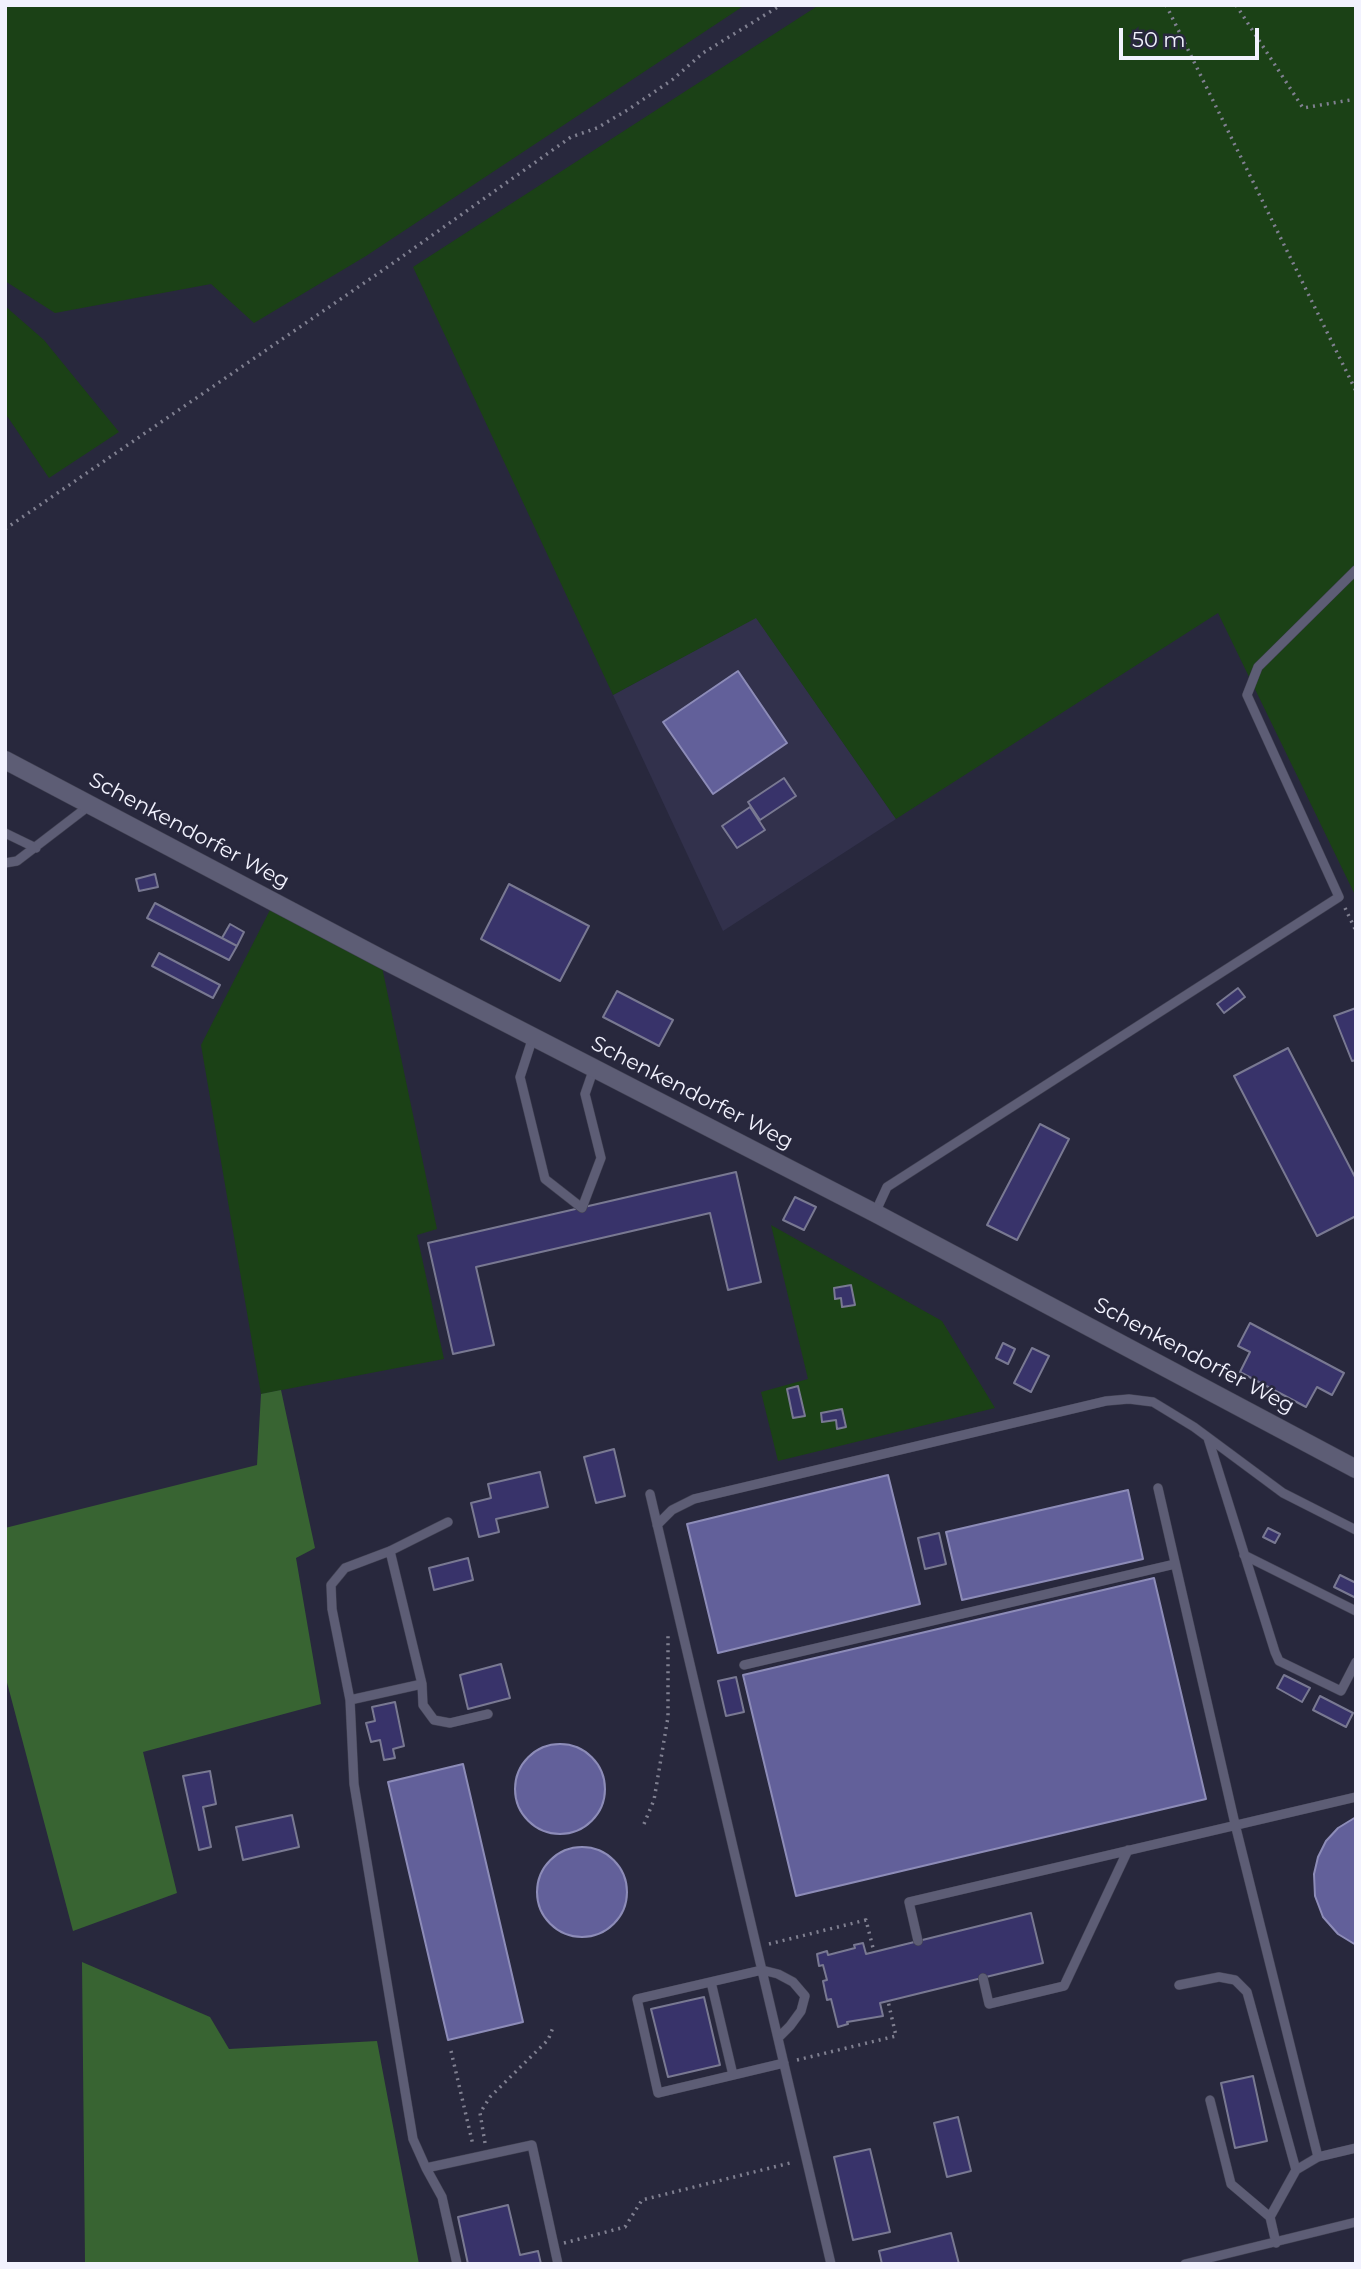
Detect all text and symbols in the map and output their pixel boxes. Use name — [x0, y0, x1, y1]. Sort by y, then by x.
scale bar — [1123, 14, 1263, 58]
text: 50 m — [1132, 27, 1186, 52]
street label: Schenkendorfer Weg — [85, 767, 293, 895]
street label: Schenkendorfer Weg — [587, 1031, 797, 1155]
street label: Schenkendorfer Weg — [1090, 1292, 1298, 1420]

